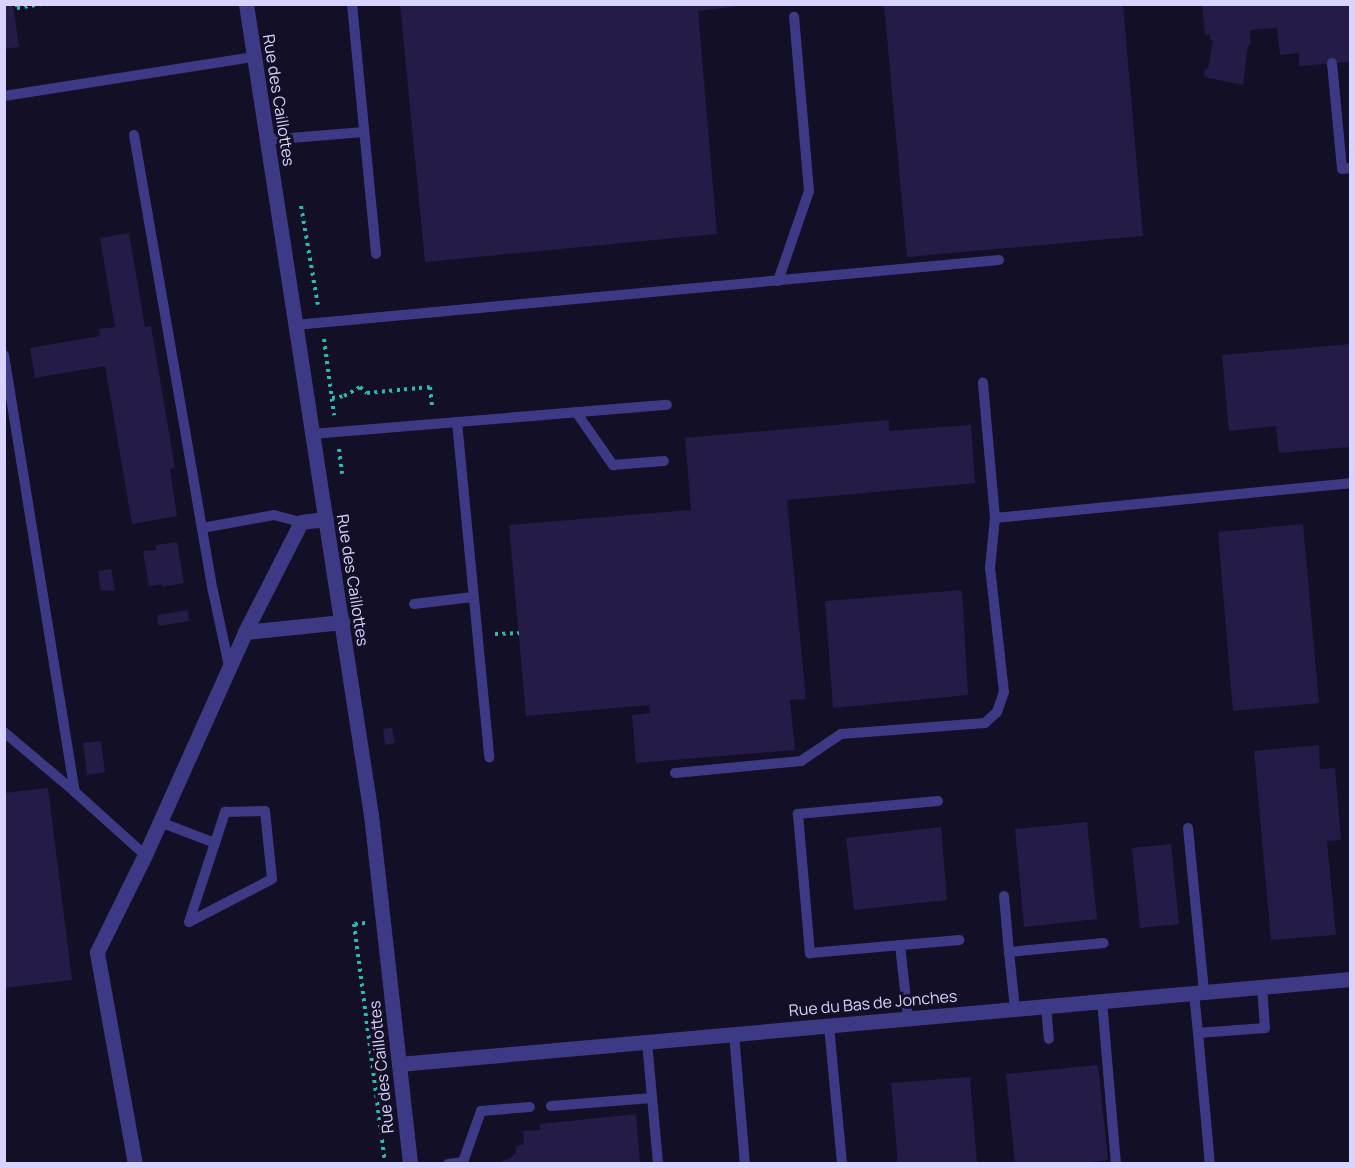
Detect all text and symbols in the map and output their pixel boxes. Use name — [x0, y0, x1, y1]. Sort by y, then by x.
street label: Rue des Caillottes — [259, 33, 299, 167]
street label: Rue des Caillottes — [333, 513, 373, 647]
street label: Rue du Bas de Jonches — [788, 986, 958, 1020]
street label: Rue des Caillottes — [364, 1000, 398, 1134]

